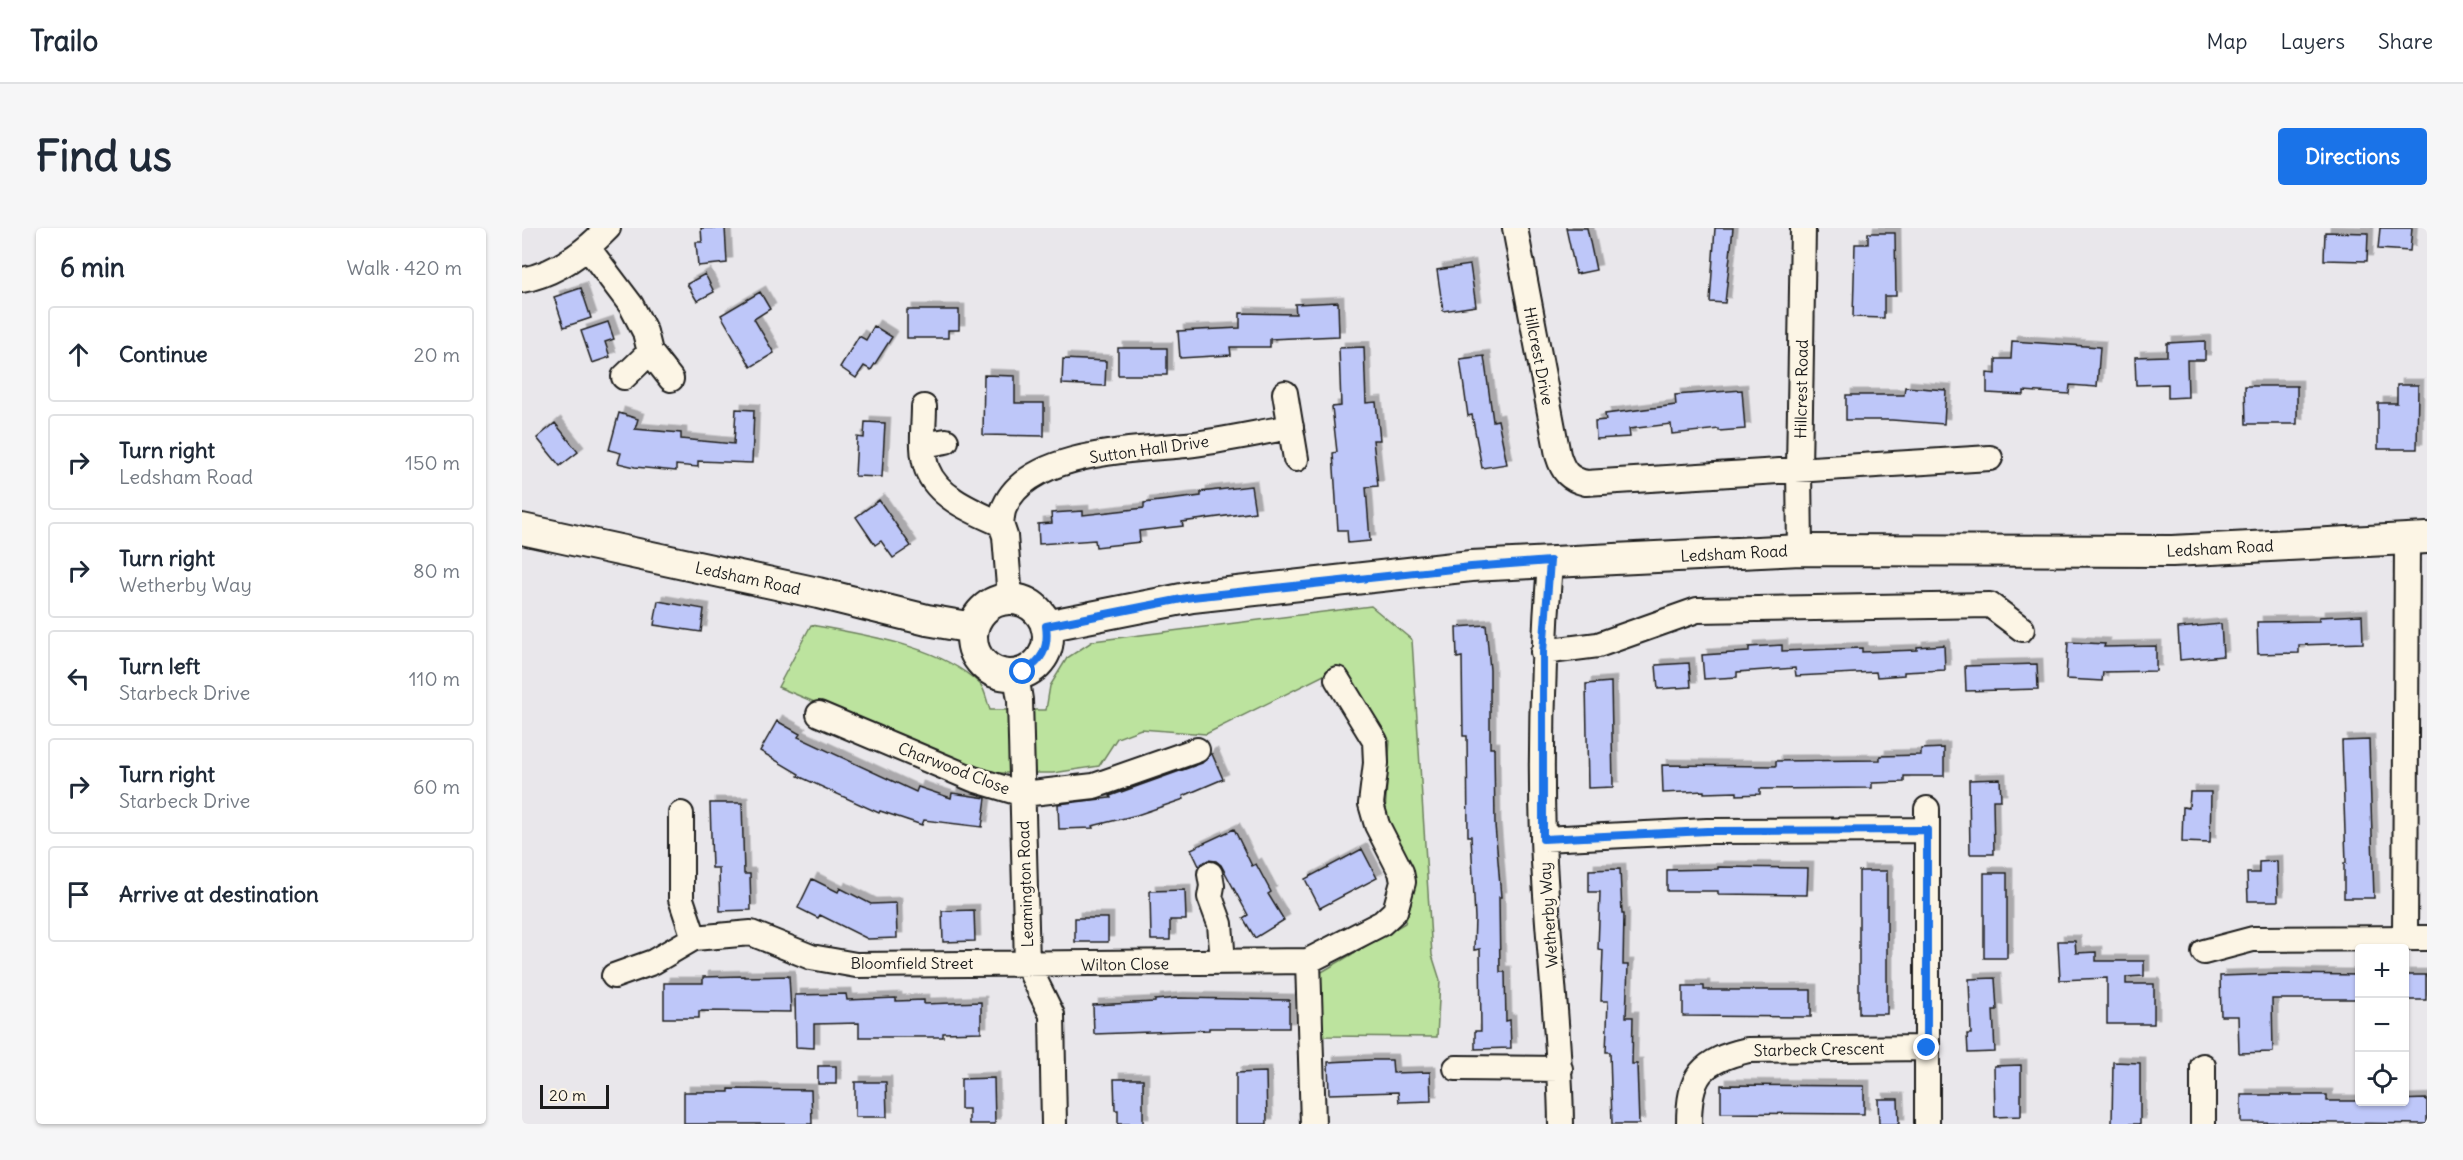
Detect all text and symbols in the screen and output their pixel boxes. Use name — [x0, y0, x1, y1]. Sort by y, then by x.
text: Trailo — [30, 23, 98, 59]
text: Map — [2207, 28, 2247, 55]
text: Layers — [2280, 28, 2345, 55]
text: Share — [2378, 28, 2433, 55]
button: Directions — [2278, 128, 2427, 185]
text: Find us — [36, 130, 172, 182]
text: 6 min — [60, 251, 125, 284]
text: Walk · 420 m — [346, 255, 462, 280]
street label: Hillcrest Drive — [1520, 305, 1558, 407]
icon: ahead — [62, 338, 95, 371]
street label: Hillcrest Road — [1790, 339, 1812, 439]
text: Continue — [119, 340, 208, 368]
text: 20 m — [414, 342, 460, 367]
street label: Sutton Hall Drive — [1088, 431, 1210, 467]
text: Turn right — [119, 436, 215, 464]
icon: right — [62, 446, 95, 479]
text: 150 m — [405, 450, 460, 475]
text: Ledsham Road — [119, 464, 253, 489]
street label: Ledsham Road — [2166, 535, 2274, 561]
street label: Ledsham Road — [1680, 540, 1788, 566]
text: Turn right — [119, 544, 215, 572]
icon: right — [62, 554, 95, 587]
street label: Ledsham Road — [693, 557, 803, 599]
text: 80 m — [413, 558, 460, 583]
text: Wetherby Way — [119, 572, 252, 597]
text: Turn left — [119, 652, 200, 680]
route start — [1009, 658, 1035, 684]
icon: left — [62, 662, 95, 695]
text: 110 m — [409, 666, 460, 691]
text: Starbeck Drive — [119, 680, 250, 705]
street label: Charwood Close — [895, 737, 1013, 799]
text: Turn right — [119, 760, 215, 788]
icon: right — [62, 770, 95, 803]
text: 60 m — [413, 774, 460, 799]
text: Starbeck Drive — [119, 788, 250, 813]
street label: Leamington Road — [1013, 820, 1037, 948]
street label: Wetherby Way — [1534, 861, 1562, 969]
icon: arrive — [62, 878, 95, 911]
text: Arrive at destination — [119, 880, 319, 908]
map controls — [2355, 944, 2409, 1106]
button: + — [2355, 944, 2409, 998]
street label: Bloomfield Street — [851, 953, 974, 973]
street label: Wilton Close — [1081, 953, 1169, 975]
button: − — [2355, 998, 2409, 1052]
route end — [1913, 1034, 1939, 1060]
street label: Starbeck Crescent — [1754, 1038, 1885, 1060]
button: locate — [2355, 1052, 2409, 1106]
scale bar — [540, 1082, 609, 1110]
text: 20 m — [549, 1085, 586, 1105]

